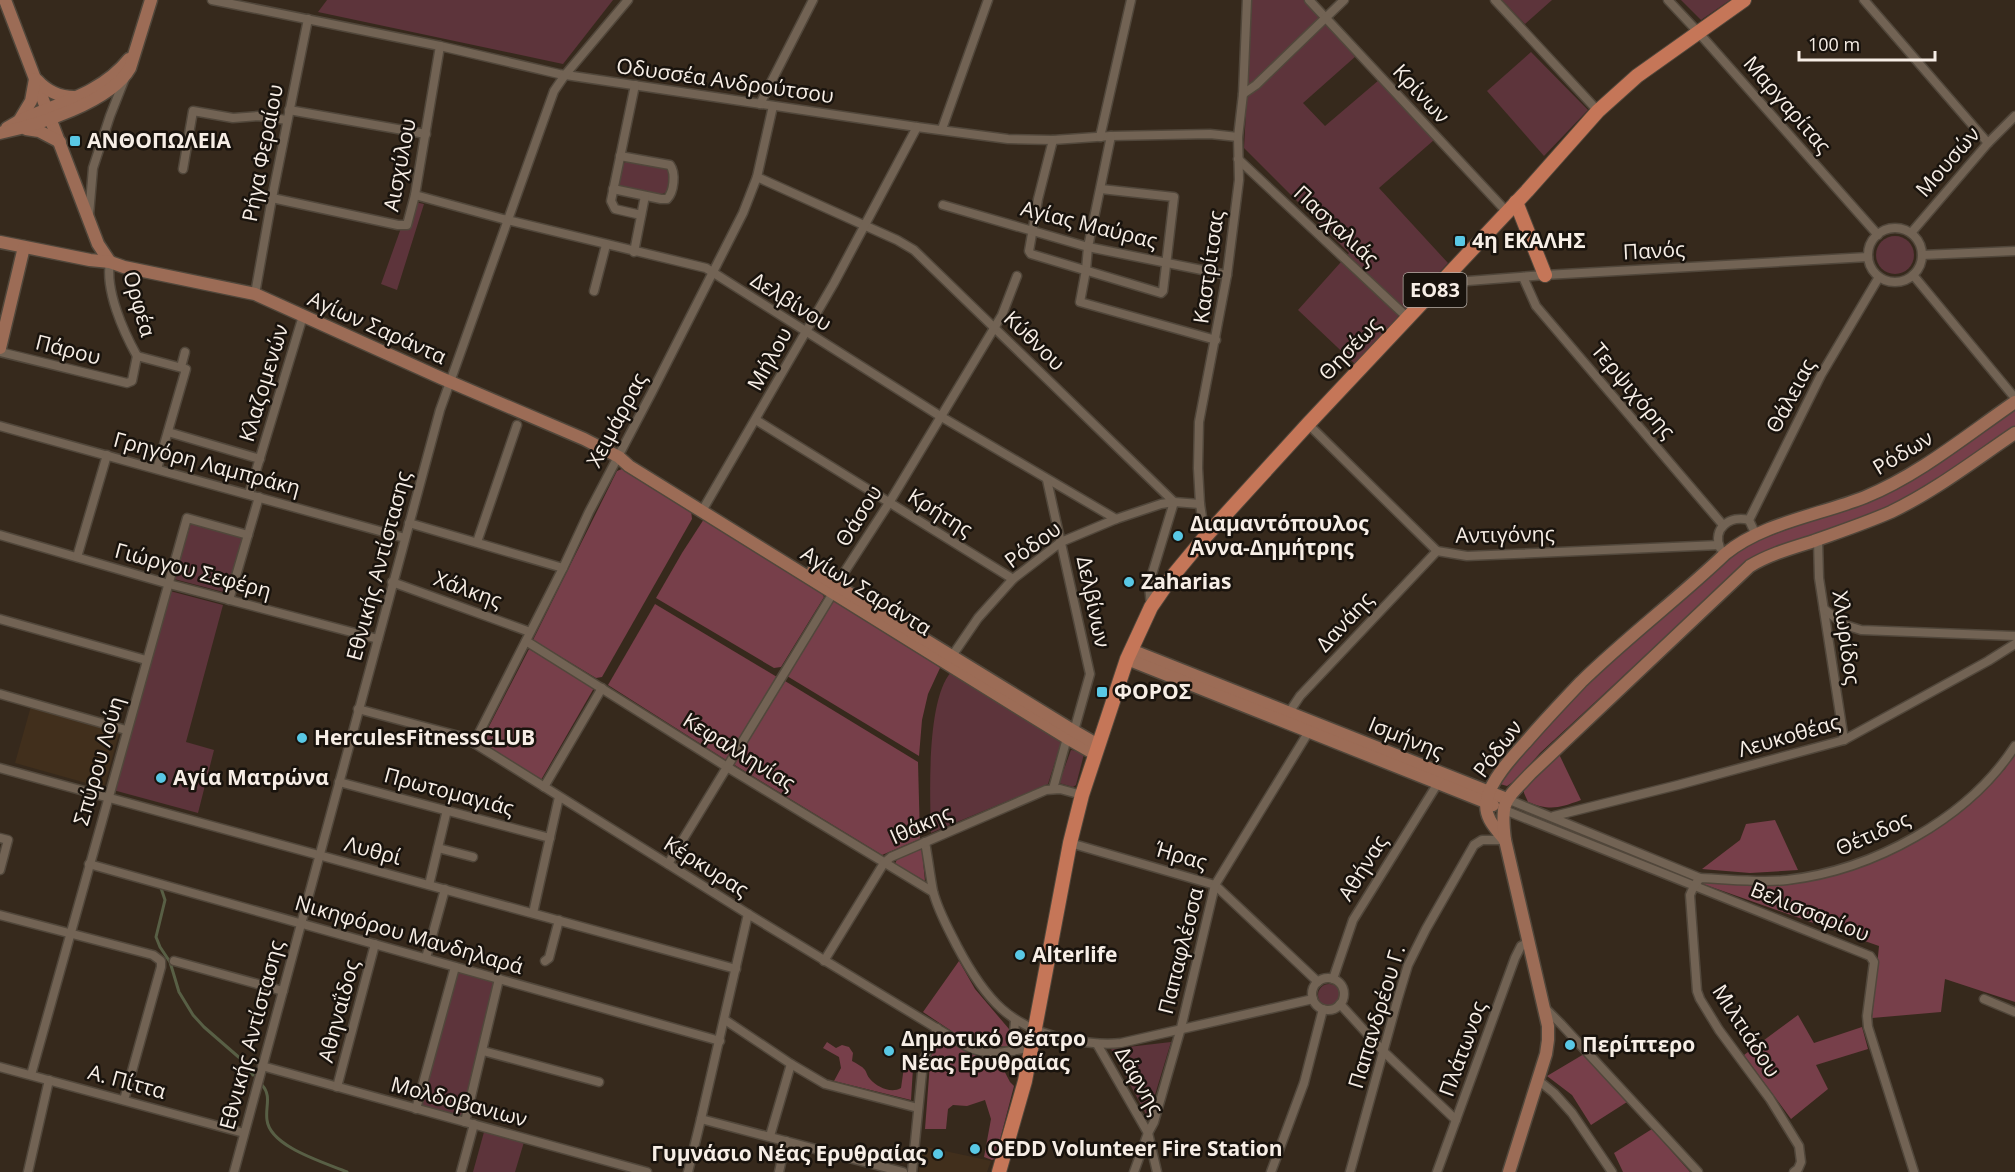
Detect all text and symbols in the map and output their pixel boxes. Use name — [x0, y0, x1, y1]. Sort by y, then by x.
scale bar — [1799, 24, 1936, 62]
text: 100 m — [1808, 32, 1860, 56]
street label: Μαργαρίτας — [1738, 50, 1838, 159]
street label: Οδυσσέα Ανδρούτσου — [615, 51, 836, 109]
street label: Κρίνων — [1387, 58, 1456, 129]
street label: Ρήγα Φεραίου — [235, 82, 289, 224]
street label: Αισχύλου — [376, 116, 422, 214]
street label: Μουσών — [1909, 120, 1986, 203]
place label: ΑΝΘΟΠΩΛΕΙΑ — [87, 126, 232, 154]
marker: ΑΝΘΟΠΩΛΕΙΑ — [68, 134, 82, 148]
street label: Πασχαλιάς — [1288, 179, 1385, 272]
street label: Αγίας Μαύρας — [1018, 194, 1160, 255]
street label: Καστρίτσας — [1186, 208, 1230, 325]
place label: 4η ΕΚΑΛΗΣ — [1472, 226, 1586, 254]
marker: 4η ΕΚΑΛΗΣ — [1453, 234, 1467, 248]
street label: Πανός — [1622, 234, 1686, 266]
street label: Δελβίνου — [746, 265, 837, 337]
street label: Ορφέα — [117, 268, 163, 340]
road number: ΕΟ83 — [1404, 273, 1466, 307]
street label: Αγίων Σαράντα — [304, 284, 451, 370]
street label: Κύθνου — [998, 304, 1071, 376]
street label: Θησέως — [1312, 310, 1387, 386]
street label: Κλαζομενών — [232, 320, 294, 445]
street label: Μήλου — [740, 322, 798, 395]
street label: Πάρου — [33, 327, 104, 371]
street label: Τερψιχόρης — [1585, 337, 1682, 444]
street label: Θάλειας — [1759, 353, 1821, 438]
street label: Χειμάρρας — [580, 367, 653, 472]
street label: Ρόδων — [1867, 423, 1938, 481]
street label: Γρηγόρη Λαμπράκη — [111, 425, 304, 501]
street label: Εθνικής Αντίστασης — [339, 468, 417, 664]
street label: Θάσου — [828, 479, 888, 551]
street label: Κρήτης — [903, 481, 978, 543]
place label: Διαμαντόπουλος Αννα-Δημήτρης — [1190, 509, 1369, 561]
street label: Ρόδου — [999, 514, 1066, 574]
street label: Αντιγόνης — [1455, 519, 1555, 549]
marker: Διαμαντόπουλος Αννα-Δημήτρης — [1171, 529, 1185, 543]
street label: Γιώργου Σεφέρη — [112, 536, 275, 604]
street label: Αγίων Σαράντα — [796, 539, 937, 641]
street label: Δελβίνων — [1071, 554, 1117, 650]
street label: Χάλκης — [431, 564, 506, 614]
place label: Zaharias — [1141, 567, 1231, 595]
marker: Zaharias — [1122, 575, 1136, 589]
street label: Δανάης — [1309, 585, 1379, 657]
street label: Χλωρίδος — [1827, 589, 1867, 687]
place label: ΦΟΡΟΣ — [1114, 677, 1191, 705]
marker: ΦΟΡΟΣ — [1095, 685, 1109, 699]
street label: Σπύρου Λούη — [66, 693, 130, 828]
street label: Κεφαλληνίας — [678, 705, 801, 797]
street label: Λευκοθέας — [1735, 707, 1843, 763]
street label: Ισμήνης — [1365, 709, 1448, 765]
street label: Ρόδων — [1466, 714, 1528, 783]
place label: HerculesFitnessCLUB — [314, 723, 535, 751]
marker: HerculesFitnessCLUB — [295, 731, 309, 745]
street label: Πρωτομαγιάς — [381, 760, 517, 822]
place label: Αγία Ματρώνα — [173, 763, 329, 791]
marker: Αγία Ματρώνα — [154, 771, 168, 785]
street label: Ιθάκης — [885, 798, 956, 850]
street label: Θέτιδος — [1831, 804, 1914, 862]
street label: Λυθρί — [342, 829, 405, 871]
street label: Κέρκυρας — [659, 829, 754, 903]
street label: Αθήνας — [1331, 829, 1393, 906]
street label: Ήρας — [1151, 834, 1210, 876]
street label: Βελισσαρίου — [1747, 875, 1874, 948]
street label: Παπαφλέσσα — [1151, 884, 1209, 1017]
street label: Νικηφόρου Μανδηλαρά — [292, 888, 527, 980]
street label: Εθνικής Αντίστασης — [212, 937, 290, 1133]
place label: Alterlife — [1032, 940, 1117, 968]
street label: Παπανδρέου Γ. — [1341, 942, 1411, 1092]
marker: Alterlife — [1013, 948, 1027, 962]
street label: Αθηναΐδος — [311, 956, 365, 1065]
street label: Μιλτιάδου — [1706, 979, 1787, 1082]
street label: Πλάτωνος — [1432, 997, 1492, 1100]
place label: Δημοτικό Θέατρο Νέας Ερυθραίας — [901, 1024, 1086, 1076]
place label: Περίπτερο — [1582, 1030, 1695, 1058]
marker: Περίπτερο — [1563, 1038, 1577, 1052]
street label: Δάφνης — [1109, 1041, 1171, 1120]
marker: Δημοτικό Θέατρο Νέας Ερυθραίας — [882, 1044, 896, 1058]
street label: Α. Πίττα — [85, 1057, 169, 1105]
street label: Μολδοβανιων — [388, 1069, 531, 1133]
place label: OEDD Volunteer Fire Station — [987, 1134, 1283, 1162]
place label: Γυμνάσιο Νέας Ερυθραίας — [651, 1139, 927, 1167]
marker: OEDD Volunteer Fire Station — [968, 1142, 982, 1156]
marker: Γυμνάσιο Νέας Ερυθραίας — [931, 1147, 945, 1161]

